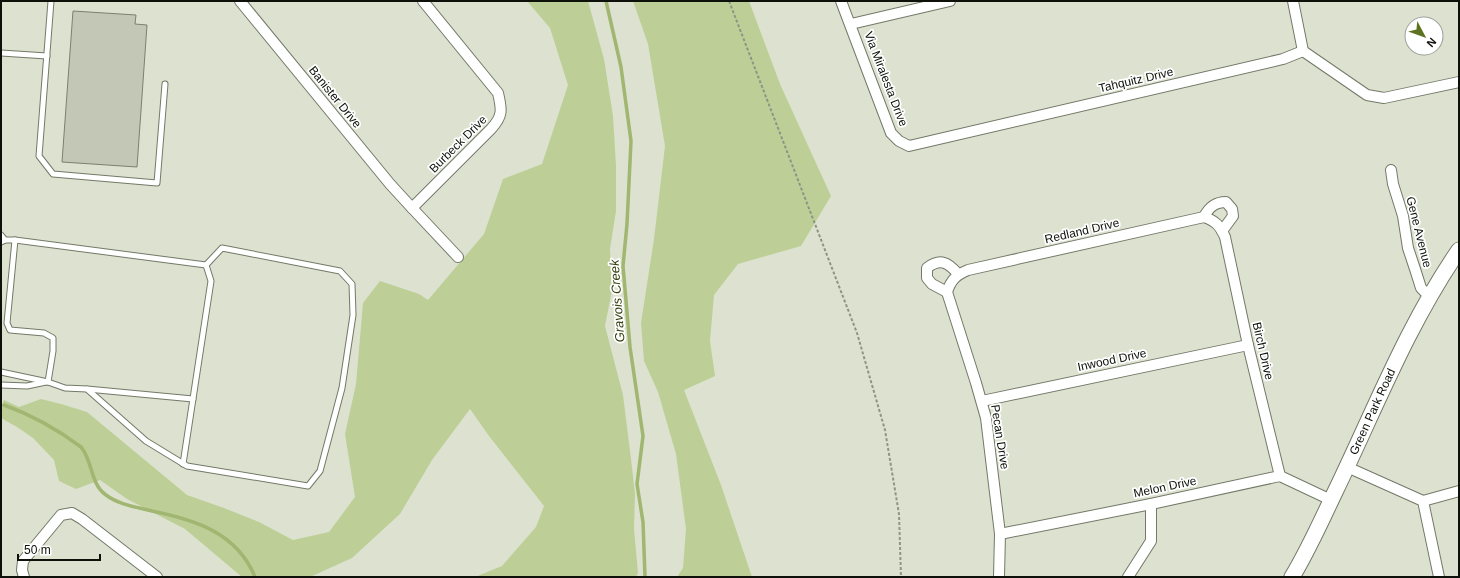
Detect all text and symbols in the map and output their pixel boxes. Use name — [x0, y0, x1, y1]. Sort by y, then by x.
north arrow — [1404, 16, 1444, 56]
street label: Via Miralesta Drive — [861, 30, 911, 129]
text: N — [1424, 36, 1439, 50]
street label: Banister Drive — [306, 63, 364, 131]
street label: Tahquitz Drive — [1097, 65, 1175, 95]
street label: Burbeck Drive — [426, 112, 490, 176]
street label: Gene Avenue — [1403, 195, 1435, 269]
street label: Redland Drive — [1043, 216, 1121, 246]
water label: Gravois Creek — [607, 258, 627, 343]
street label: Birch Drive — [1250, 321, 1276, 381]
street label: Inwood Drive — [1076, 346, 1148, 374]
street label: Green Park Road — [1347, 366, 1398, 457]
street label: Pecan Drive — [988, 404, 1012, 471]
street label: Melon Drive — [1132, 473, 1198, 501]
scale bar — [18, 536, 100, 562]
text: 50 m — [24, 543, 51, 557]

